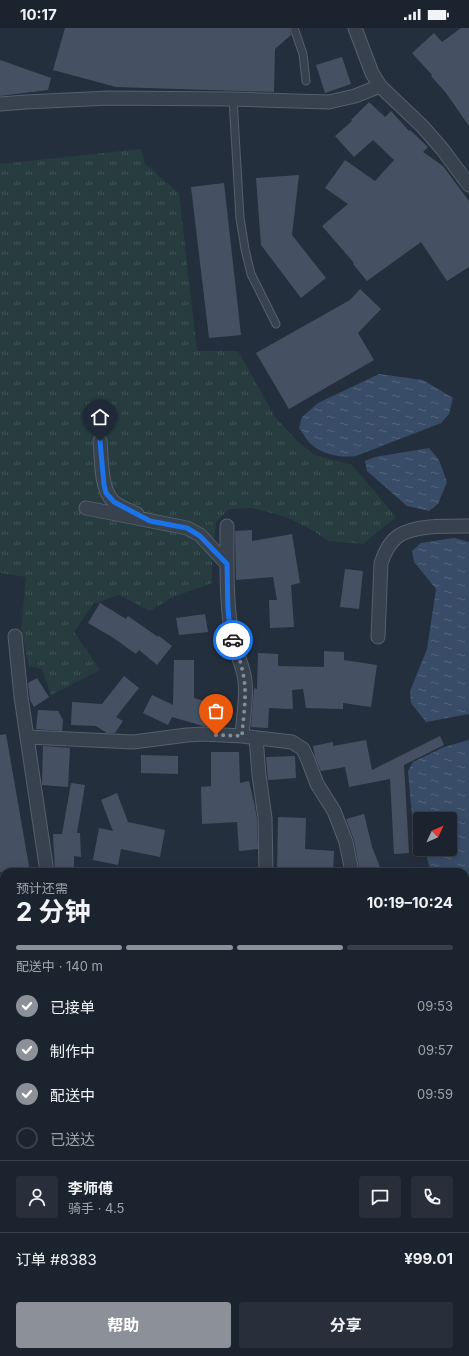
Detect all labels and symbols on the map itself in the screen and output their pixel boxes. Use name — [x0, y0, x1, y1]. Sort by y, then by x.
pin — [83, 400, 117, 441]
courier — [213, 620, 253, 660]
pin — [199, 694, 233, 735]
north arrow — [413, 812, 457, 856]

